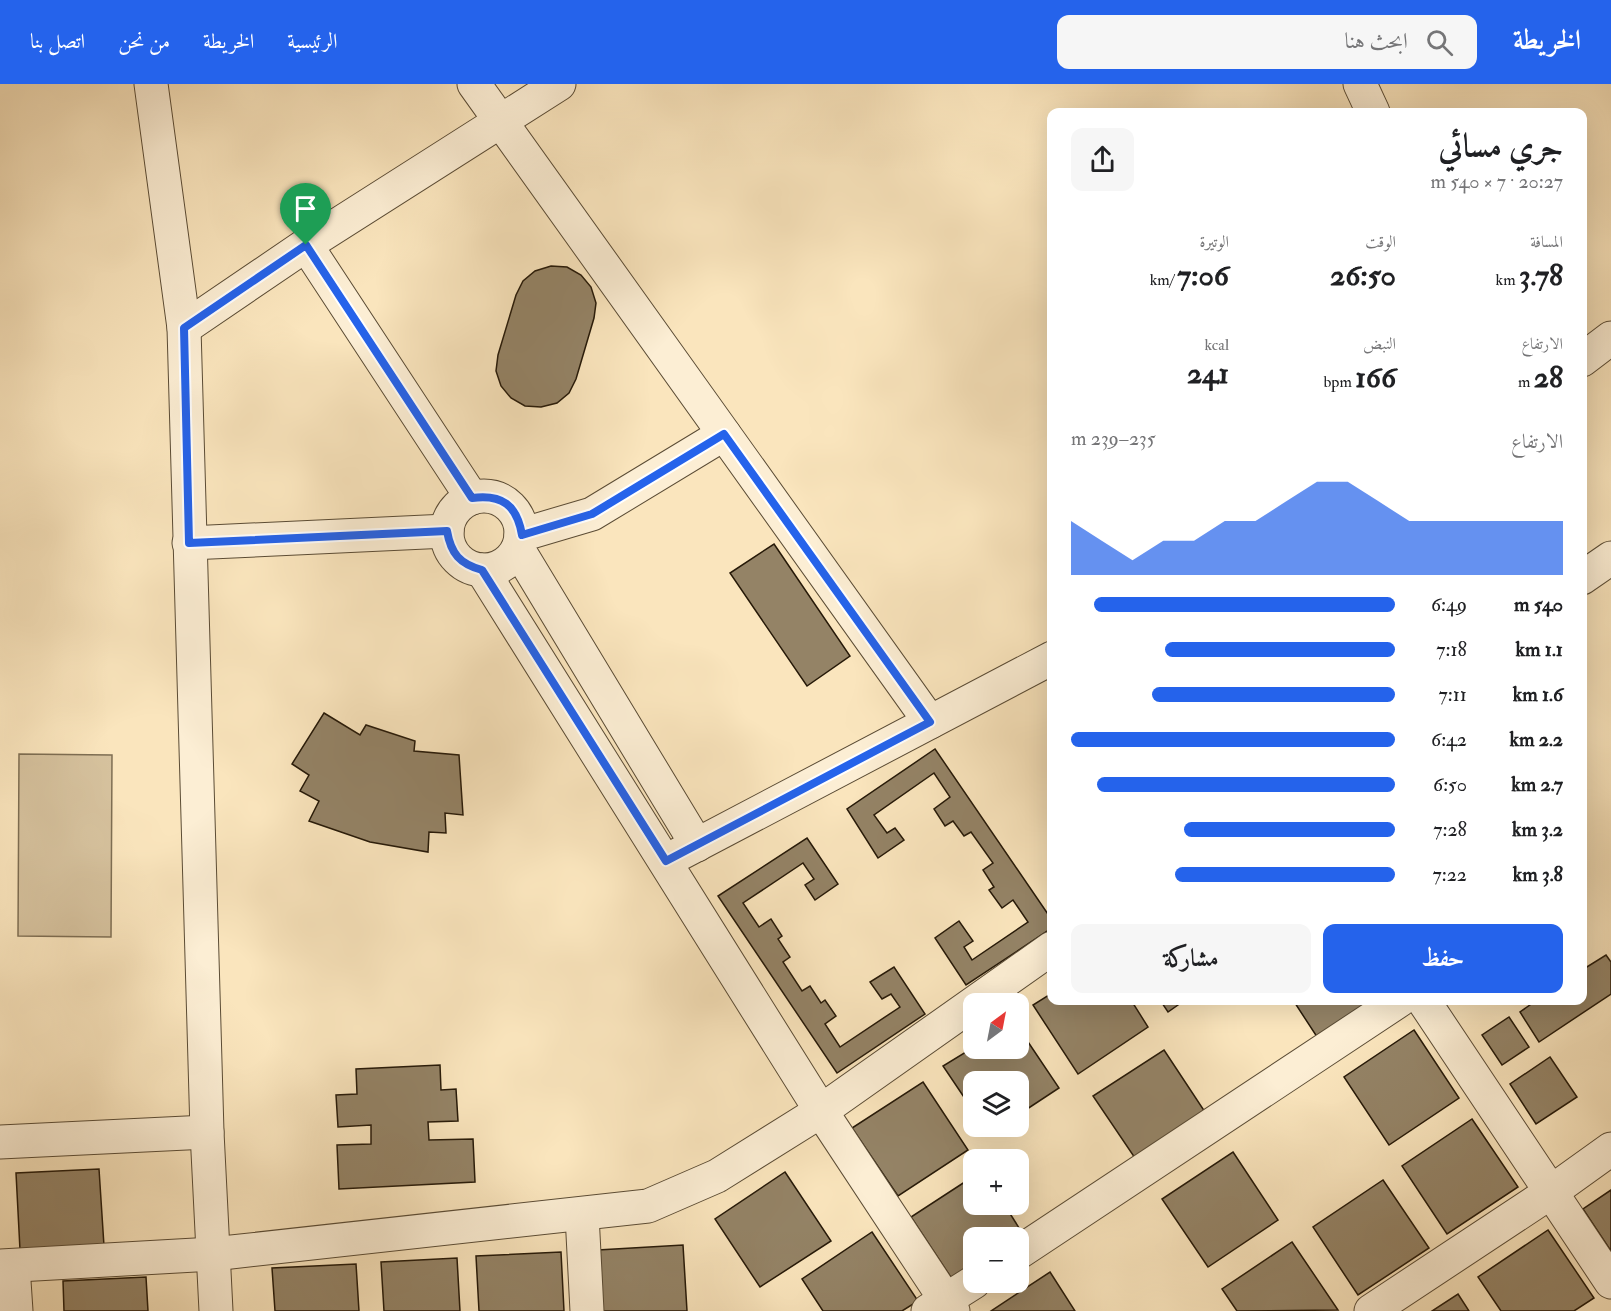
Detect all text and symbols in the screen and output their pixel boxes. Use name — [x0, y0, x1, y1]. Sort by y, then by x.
search box — [1057, 15, 1477, 69]
text: الخريطة — [1513, 23, 1581, 58]
icon: search — [1423, 26, 1456, 59]
text: ابحث هنا — [1345, 27, 1408, 55]
text: اتصل بنا — [30, 28, 85, 55]
text: من نحن — [118, 28, 170, 55]
text: الخريطة — [203, 28, 254, 55]
text: الرئيسية — [287, 28, 338, 55]
text: جري مسائي — [1439, 126, 1563, 167]
button: share — [1071, 128, 1134, 191]
text: 20:27 · 7 × 540 m — [1431, 169, 1563, 194]
pin — [280, 183, 331, 245]
icon: arrive — [289, 192, 322, 225]
text: الوتيرة — [1199, 232, 1229, 252]
text: الوقت — [1365, 232, 1396, 252]
text: المسافة — [1530, 232, 1563, 252]
text: 7:06 — [1177, 257, 1229, 294]
text: 26:50 — [1330, 257, 1396, 294]
text: 3.78 — [1519, 257, 1563, 294]
text: /km — [1150, 270, 1177, 290]
text: km — [1496, 270, 1519, 290]
text: النبض — [1363, 334, 1396, 354]
text: الارتفاع — [1521, 334, 1563, 354]
text: kcal — [1204, 335, 1229, 355]
text: 241 — [1187, 355, 1229, 392]
text: 166 — [1355, 359, 1396, 396]
text: 28 — [1534, 359, 1563, 396]
text: bpm — [1323, 372, 1355, 392]
text: m — [1518, 372, 1534, 392]
text: 235–239 m — [1071, 426, 1156, 451]
text: الارتفاع — [1511, 429, 1563, 454]
text: 6:49 — [1431, 592, 1467, 617]
text: 540 m — [1514, 592, 1563, 617]
text: 7:18 — [1436, 637, 1467, 662]
text: 1.1 km — [1516, 637, 1563, 662]
text: 7:11 — [1439, 682, 1467, 707]
text: 1.6 km — [1513, 682, 1563, 707]
text: 6:42 — [1431, 727, 1467, 752]
text: 2.2 km — [1510, 727, 1563, 752]
text: 6:50 — [1433, 772, 1467, 797]
text: 2.7 km — [1511, 772, 1563, 797]
text: 7:28 — [1433, 817, 1467, 842]
text: 3.2 km — [1512, 817, 1563, 842]
text: 7:22 — [1433, 862, 1467, 887]
text: 3.8 km — [1513, 862, 1563, 887]
button: مشاركة — [1071, 924, 1311, 993]
button: حفظ — [1323, 924, 1563, 993]
north arrow — [963, 993, 1029, 1059]
map controls — [963, 993, 1029, 1293]
button: layers — [963, 1071, 1029, 1137]
button: + — [963, 1149, 1029, 1215]
button: − — [963, 1227, 1029, 1293]

